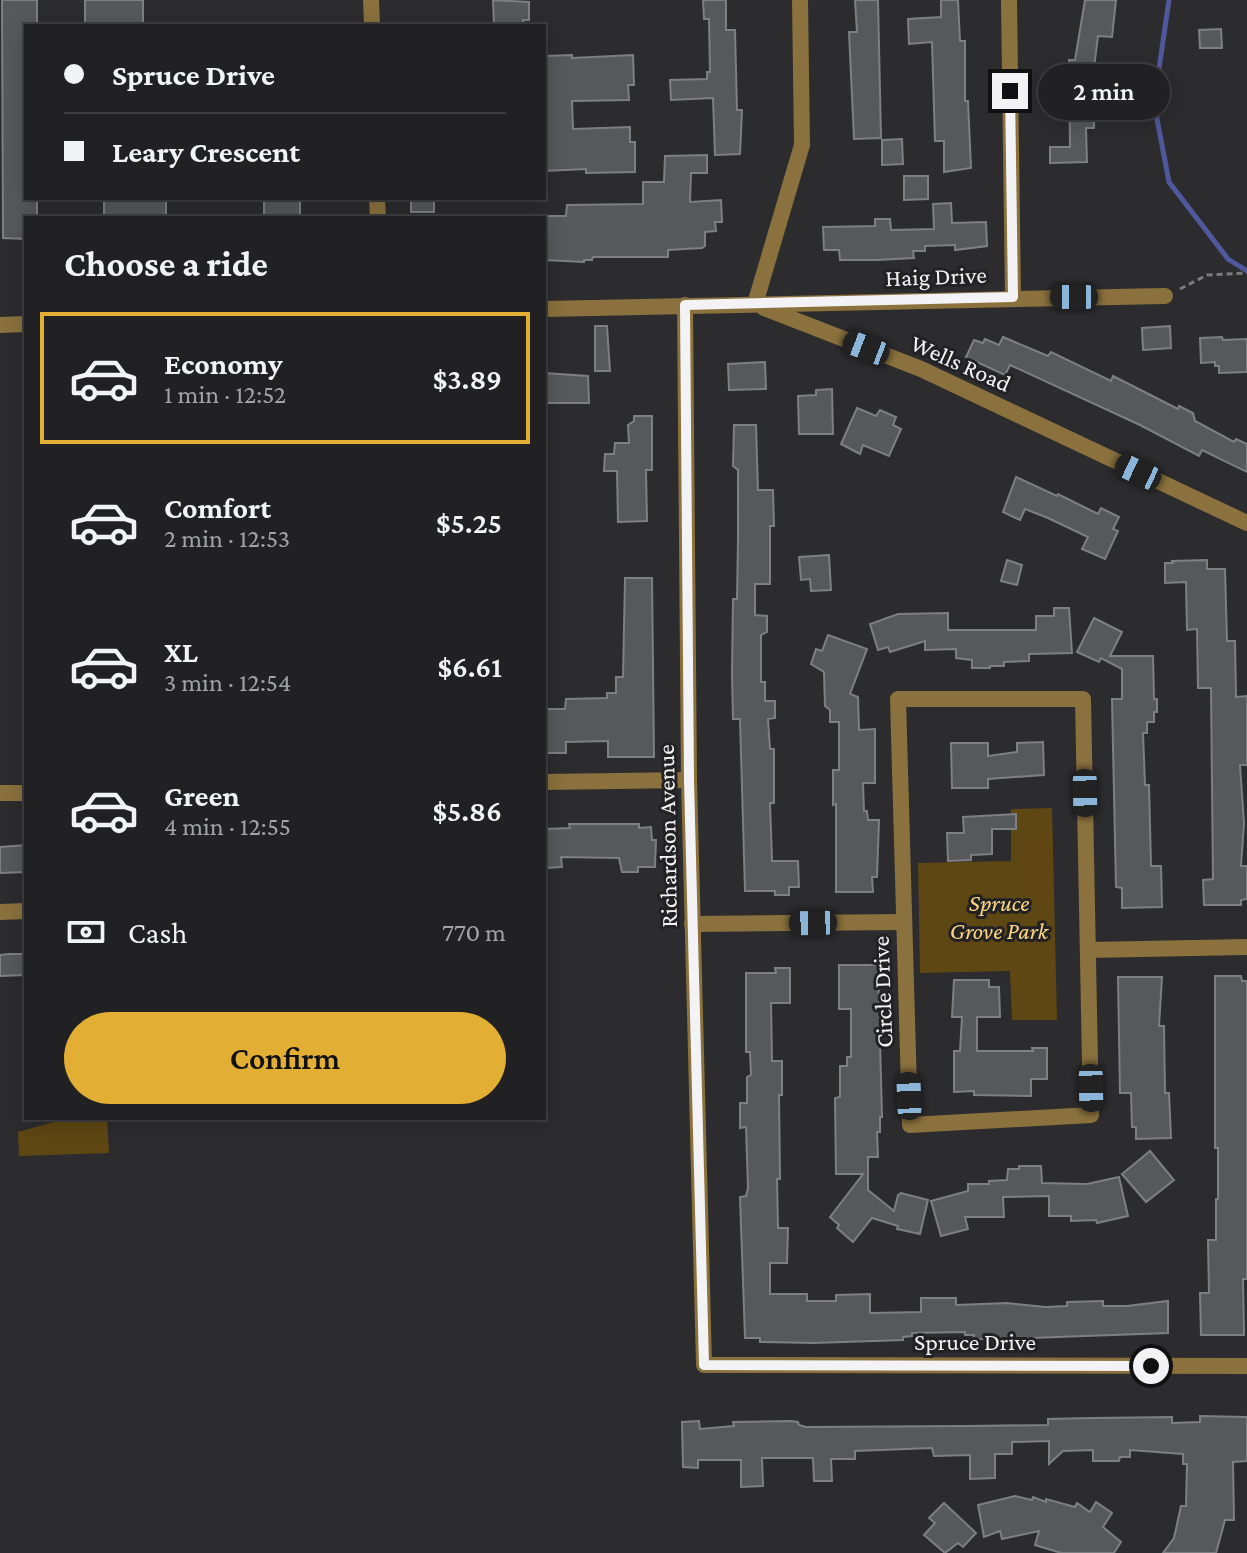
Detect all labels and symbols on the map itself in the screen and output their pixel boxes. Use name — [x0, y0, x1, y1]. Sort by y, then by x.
callout: 2 min — [1038, 63, 1170, 119]
route end — [992, 73, 1028, 109]
street label: Haig Drive — [885, 261, 987, 291]
car — [1050, 285, 1098, 309]
car — [839, 328, 893, 368]
street label: Wells Road — [907, 329, 1016, 397]
car — [1111, 451, 1165, 493]
street label: Richardson Avenue — [652, 744, 682, 928]
car — [1073, 769, 1097, 817]
park label: Spruce Grove Park — [950, 889, 1050, 944]
car — [789, 911, 837, 935]
street label: Circle Drive — [867, 936, 897, 1048]
car — [1079, 1064, 1103, 1112]
car — [896, 1072, 922, 1120]
street label: Spruce Drive — [914, 1328, 1036, 1355]
route start — [1133, 1348, 1169, 1384]

